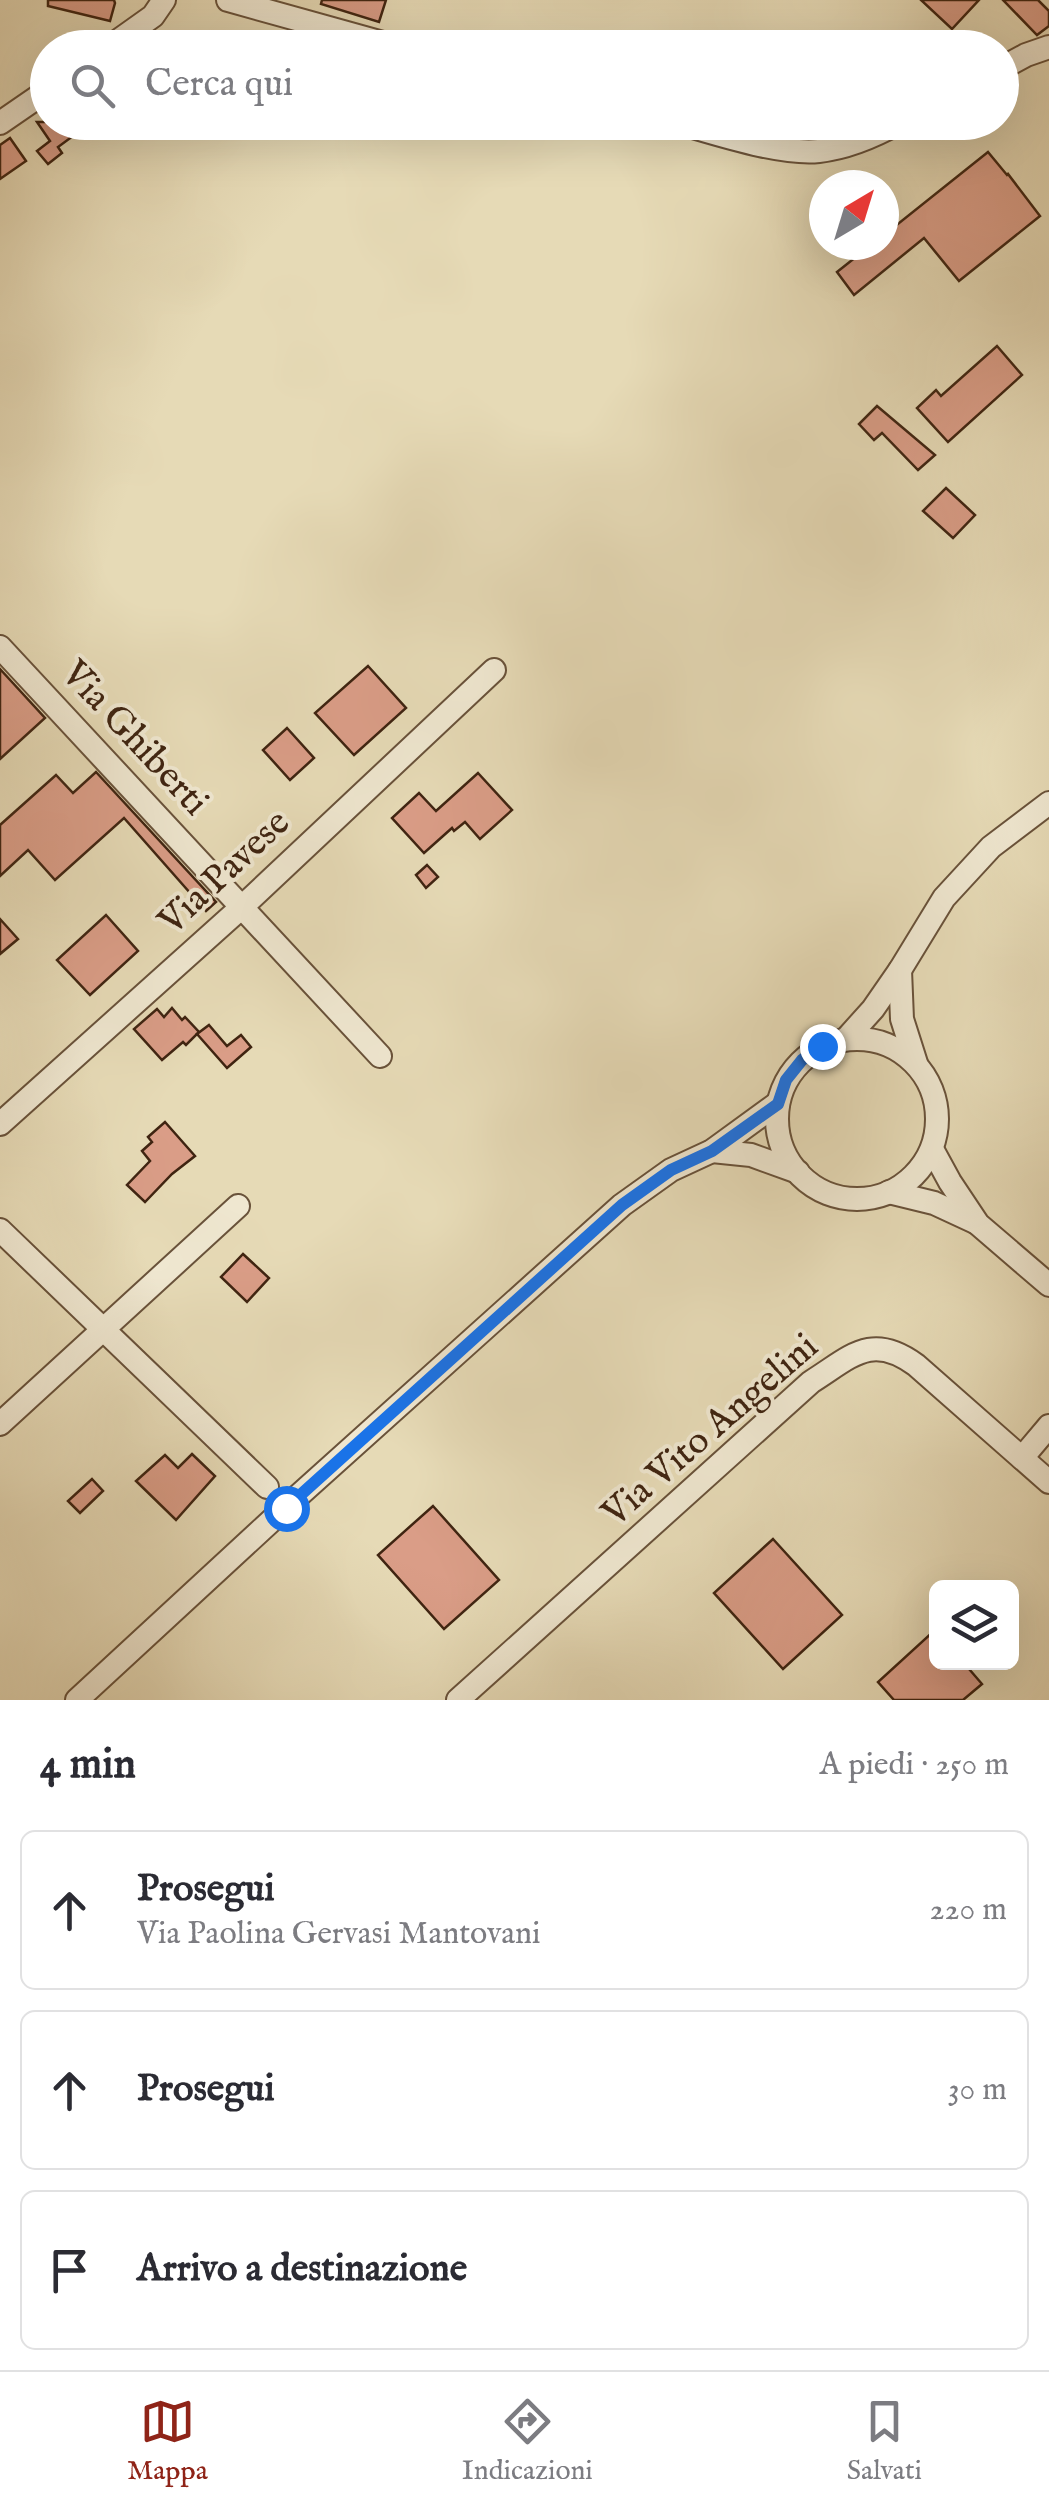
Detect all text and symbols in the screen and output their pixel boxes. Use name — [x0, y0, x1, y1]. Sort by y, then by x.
search box — [30, 30, 1019, 140]
icon: search — [65, 58, 120, 113]
text: Cerca qui — [145, 61, 293, 109]
north arrow — [809, 170, 899, 260]
street label: Via Ghiberti — [49, 651, 218, 827]
street label: Via Pavese — [149, 800, 301, 947]
route end — [800, 1024, 846, 1070]
street label: Via Vito Angelini — [592, 1324, 829, 1539]
route start — [264, 1486, 310, 1532]
map controls — [929, 1580, 1019, 1670]
button: layers — [929, 1580, 1019, 1670]
text: 4 min — [40, 1739, 136, 1792]
text: A piedi · 250 m — [820, 1745, 1009, 1786]
text: Prosegui — [137, 1866, 275, 1914]
icon: ahead — [42, 1883, 97, 1938]
text: 220 m — [930, 1890, 1007, 1931]
text: Via Paolina Gervasi Mantovani — [137, 1914, 541, 1955]
icon: ahead — [42, 2063, 97, 2118]
text: Prosegui — [137, 2066, 275, 2114]
text: 30 m — [948, 2070, 1007, 2111]
icon: arrive — [42, 2243, 97, 2298]
text: Arrivo a destinazione — [137, 2246, 467, 2294]
tab: Mappa — [127, 2394, 208, 2489]
tab: Indicazioni — [462, 2394, 593, 2489]
tab: Salvati — [847, 2394, 922, 2489]

